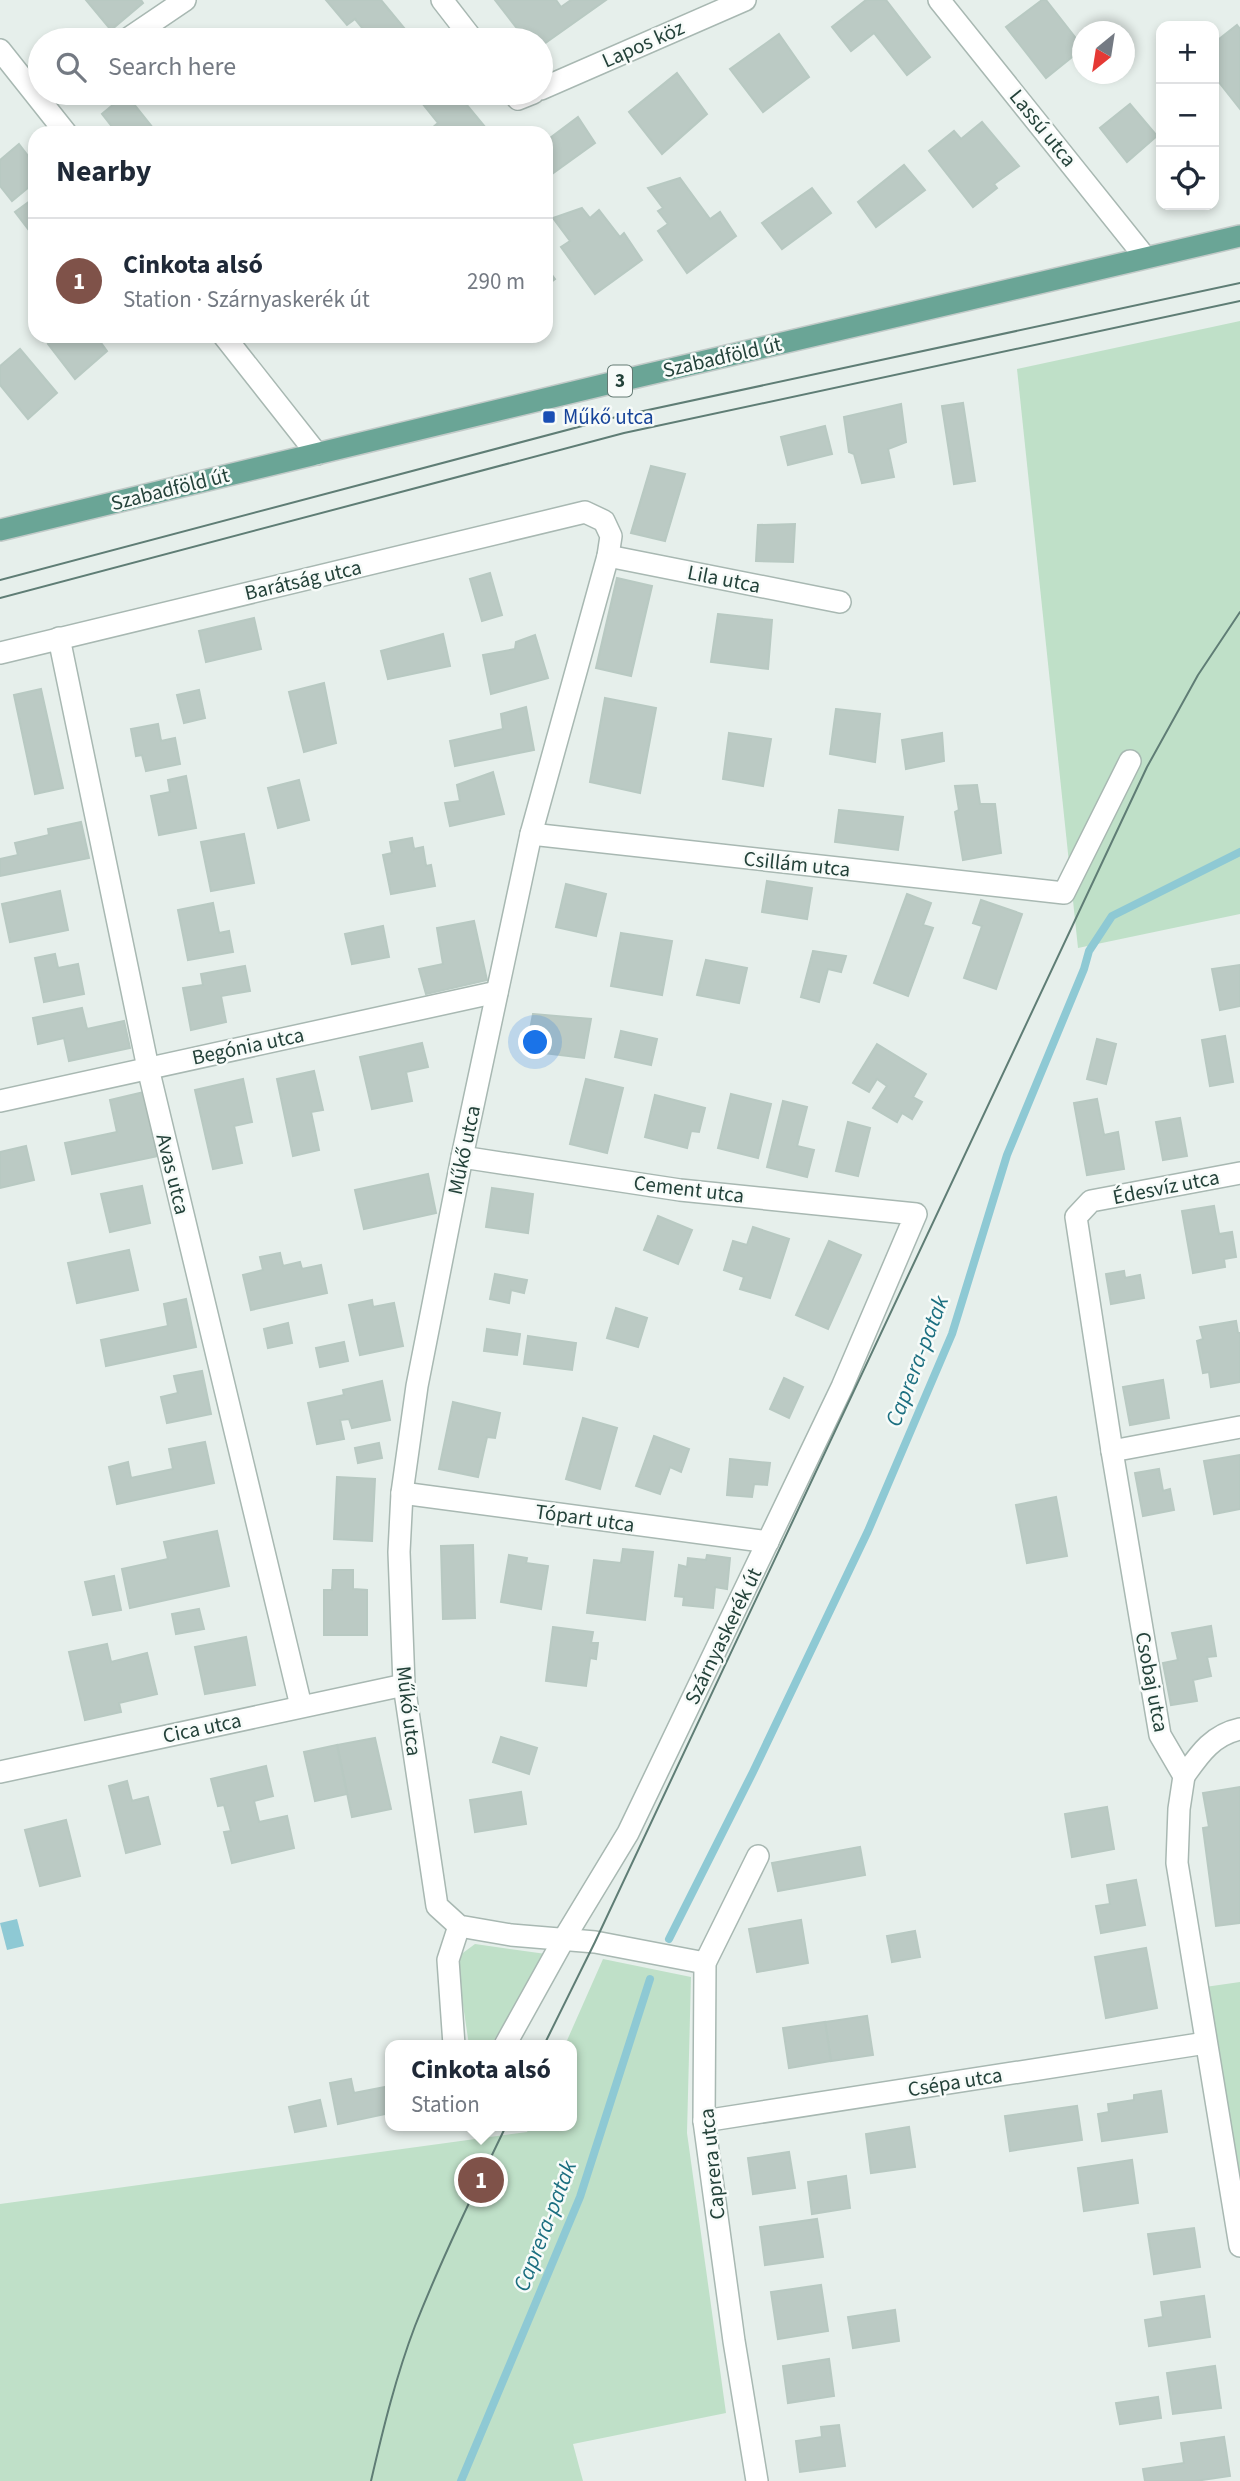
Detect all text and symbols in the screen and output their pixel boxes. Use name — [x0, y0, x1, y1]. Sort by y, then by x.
street label: Lapos köz — [597, 13, 689, 75]
north arrow — [1072, 21, 1135, 84]
map controls — [1156, 21, 1219, 210]
button: + — [1156, 21, 1219, 84]
search box — [28, 28, 553, 105]
icon: search — [52, 48, 90, 86]
text: Search here — [108, 48, 236, 85]
street label: Lassú utca — [1002, 83, 1084, 173]
button: − — [1156, 84, 1219, 147]
button: locate — [1156, 147, 1219, 210]
text: Nearby — [56, 150, 151, 193]
text: Cinkota alsó — [123, 246, 263, 283]
text: 1 — [73, 265, 85, 298]
text: 290 m — [467, 265, 525, 298]
text: Station · Szárnyaskerék út — [123, 283, 370, 316]
street label: Szabadföld út — [660, 329, 784, 385]
road number: 3 — [608, 366, 632, 396]
place label: Műkő utca — [563, 402, 653, 432]
marker: Műkő utca — [541, 409, 557, 425]
street label: Szabadföld út — [108, 460, 232, 518]
street label: Barátság utca — [242, 552, 364, 608]
street label: Lila utca — [685, 557, 763, 601]
street label: Csillám utca — [742, 843, 852, 885]
street label: Begónia utca — [189, 1019, 307, 1073]
your location — [518, 1025, 552, 1059]
street label: Műkő utca — [440, 1103, 488, 1197]
street label: Avas utca — [148, 1130, 198, 1218]
street label: Édesvíz utca — [1110, 1162, 1222, 1212]
street label: Cement utca — [632, 1167, 746, 1211]
water label: Caprera-patak — [877, 1290, 957, 1431]
street label: Tópart utca — [533, 1496, 637, 1540]
street label: Szárnyaskerék út — [677, 1563, 769, 1709]
street label: Csobaj utca — [1128, 1629, 1176, 1735]
street label: Műkő utca — [389, 1664, 429, 1758]
street label: Cica utca — [160, 1705, 244, 1751]
popup — [385, 2040, 577, 2131]
text: Cinkota alsó — [411, 2051, 551, 2088]
street label: Csépa utca — [905, 2060, 1005, 2104]
text: Station — [411, 2088, 480, 2121]
street label: Caprera utca — [691, 2107, 733, 2221]
pin: 1 — [458, 2154, 504, 2206]
water label: Caprera-patak — [505, 2155, 585, 2296]

